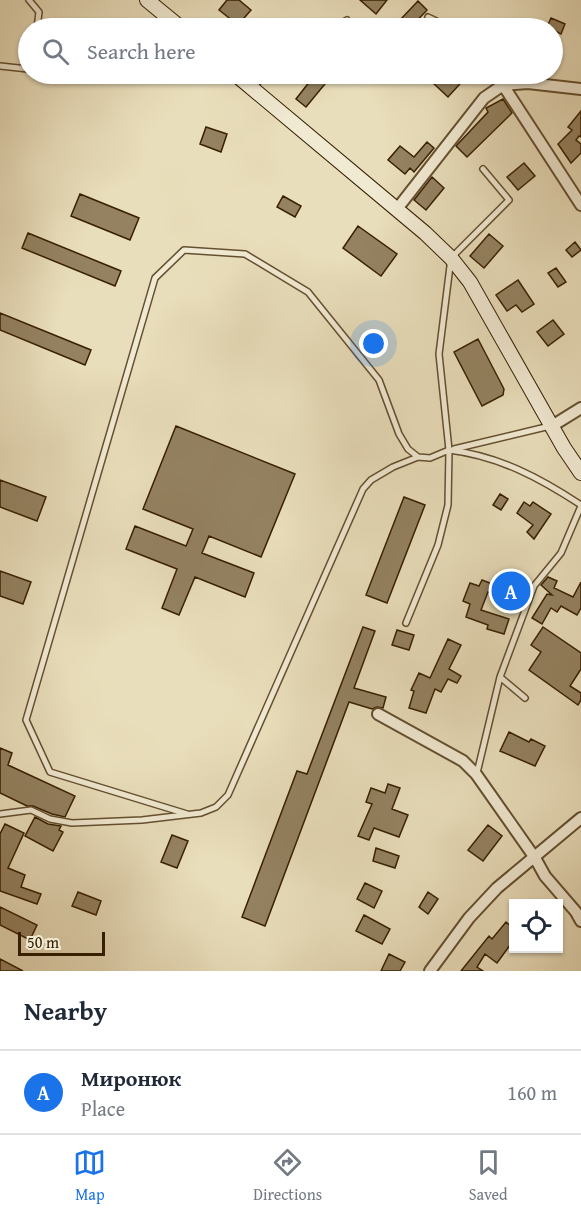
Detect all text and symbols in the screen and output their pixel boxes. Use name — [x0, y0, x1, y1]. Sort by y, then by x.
search box — [18, 18, 563, 84]
icon: search — [39, 35, 72, 68]
text: Search here — [87, 35, 196, 67]
your location — [359, 329, 388, 358]
pin: A — [492, 568, 530, 614]
map controls — [509, 899, 563, 953]
button: locate — [509, 899, 563, 953]
scale bar — [18, 929, 105, 956]
text: 50 m — [27, 930, 59, 954]
text: Nearby — [24, 991, 107, 1030]
text: Миронюк — [81, 1062, 181, 1094]
text: A — [37, 1078, 50, 1107]
text: 160 m — [507, 1078, 557, 1107]
text: Place — [81, 1094, 125, 1123]
tab: Map — [73, 1146, 106, 1206]
tab: Directions — [253, 1146, 322, 1206]
tab: Saved — [469, 1146, 508, 1206]

